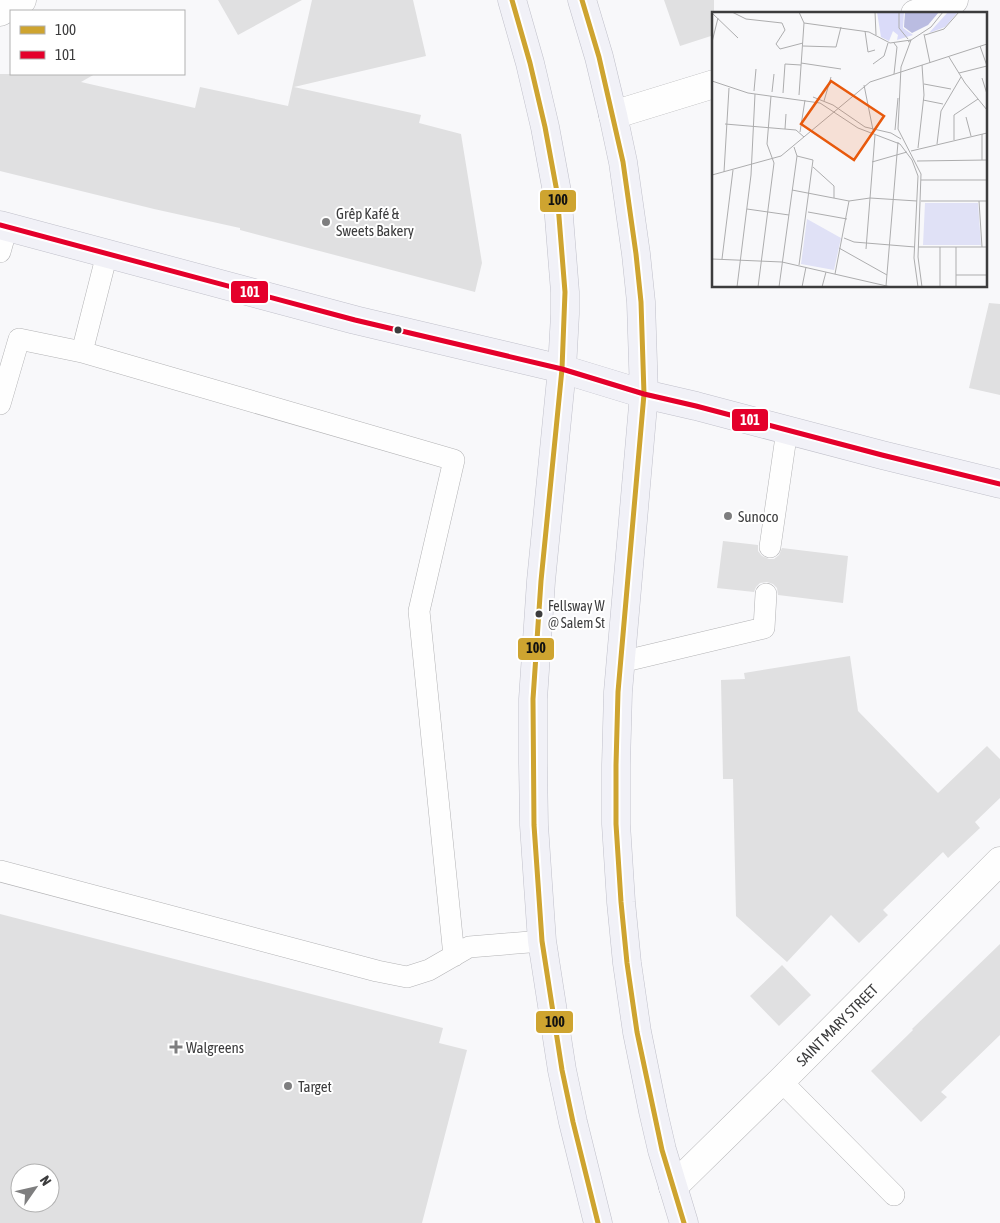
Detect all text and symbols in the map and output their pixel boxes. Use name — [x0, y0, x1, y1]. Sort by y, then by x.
legend — [10, 10, 185, 75]
inset map — [712, 12, 988, 288]
text: 100 — [55, 21, 76, 38]
text: 101 — [55, 46, 76, 63]
line badge: 100 — [539, 189, 577, 213]
text: 100 — [548, 192, 568, 208]
place label: Grêp Kafé & Sweets Bakery — [336, 205, 414, 239]
marker: Grêp Kafé & Sweets Bakery — [320, 216, 332, 228]
line badge: 101 — [230, 280, 269, 304]
text: 101 — [240, 284, 260, 300]
unlabelled marker — [393, 325, 403, 335]
line badge: 101 — [731, 408, 769, 432]
text: 101 — [740, 412, 760, 428]
place label: Sunoco — [738, 508, 778, 525]
marker: Sunoco — [722, 510, 734, 522]
place label: Fellsway W @ Salem St — [548, 598, 605, 631]
marker: Fellsway W @ Salem St — [534, 609, 544, 619]
line badge: 100 — [517, 637, 555, 661]
text: 100 — [526, 640, 546, 656]
street label: SAINT MARY STREET — [793, 980, 882, 1069]
line badge: 100 — [535, 1010, 574, 1034]
text: 100 — [545, 1014, 565, 1030]
place label: Walgreens — [186, 1039, 244, 1056]
marker: Walgreens — [170, 1041, 182, 1053]
place label: Target — [298, 1078, 332, 1095]
marker: Target — [282, 1080, 294, 1092]
north arrow — [10, 1163, 60, 1213]
text: N — [37, 1173, 55, 1189]

